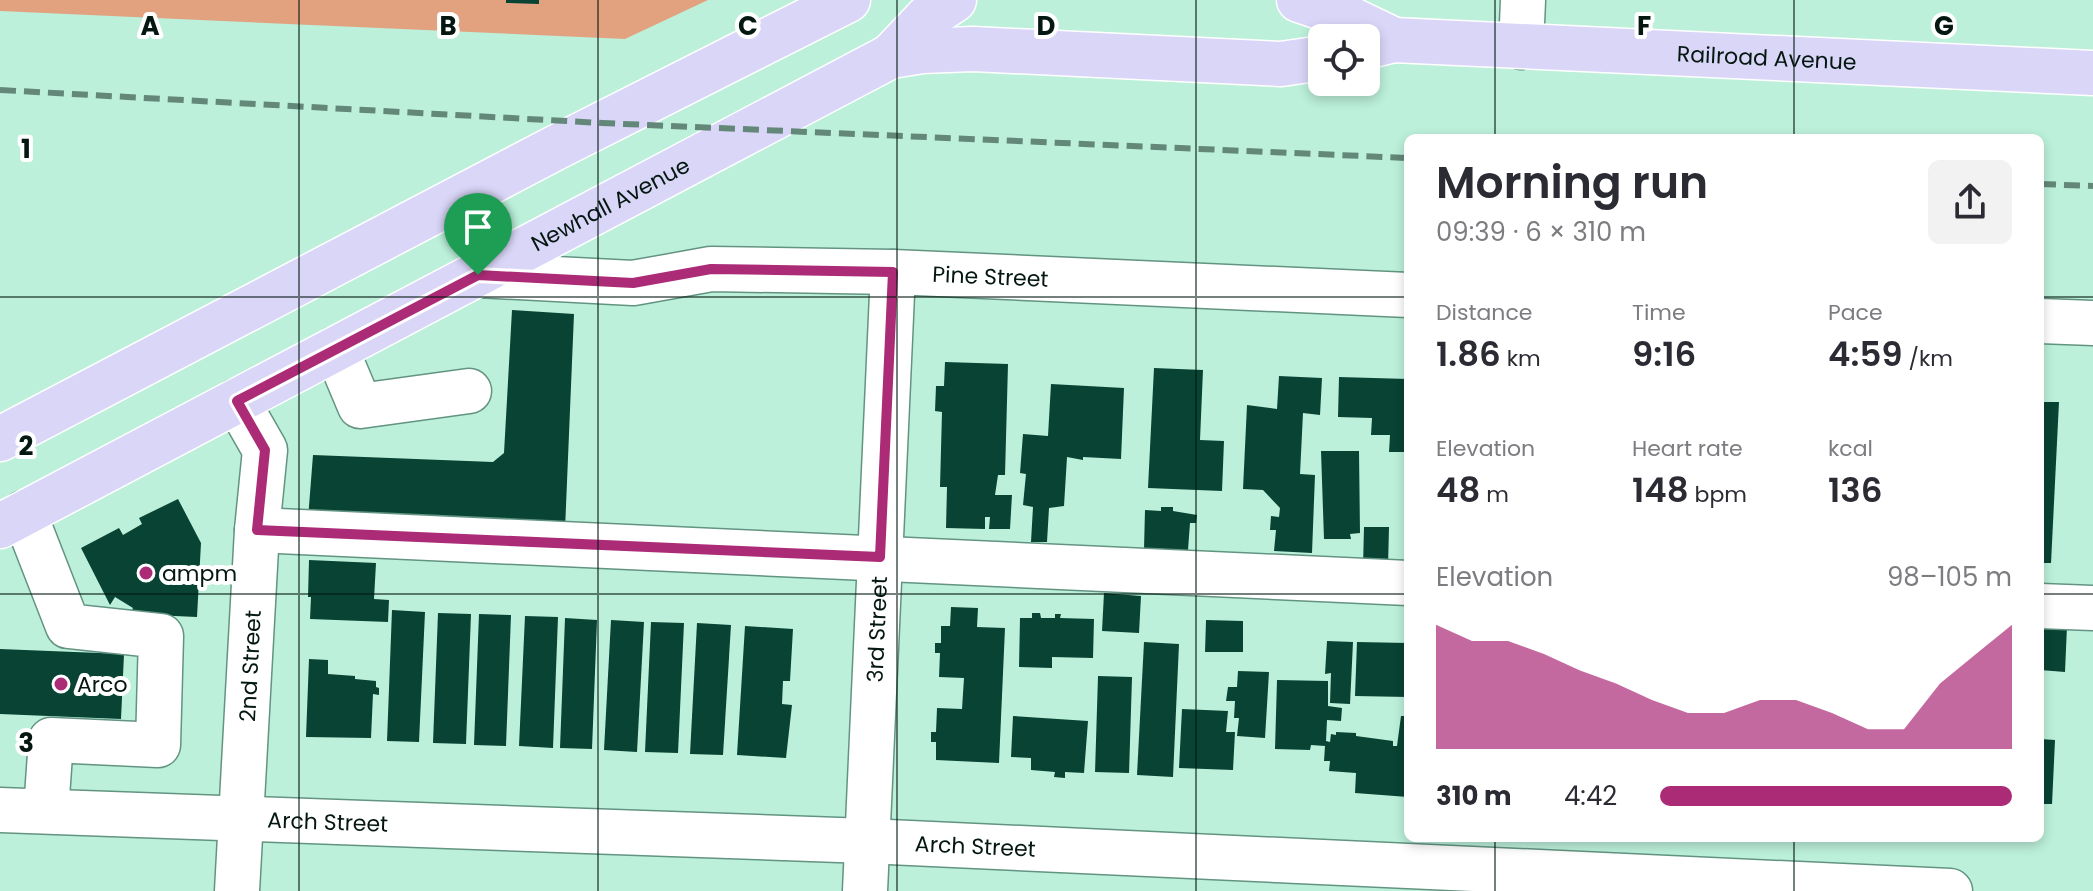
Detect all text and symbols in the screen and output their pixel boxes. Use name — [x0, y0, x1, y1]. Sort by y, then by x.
text: A — [140, 8, 160, 44]
text: B — [439, 8, 457, 44]
text: C — [738, 8, 758, 44]
text: D — [1037, 8, 1056, 44]
text: F — [1637, 8, 1651, 44]
text: G — [1934, 8, 1954, 44]
map controls — [1308, 24, 1380, 96]
button: locate — [1308, 24, 1380, 96]
street label: Railroad Avenue — [1676, 38, 1857, 78]
text: 1 — [21, 131, 31, 167]
street label: Newhall Avenue — [526, 150, 695, 259]
text: Morning run — [1436, 152, 1708, 213]
button: share — [1928, 160, 2012, 244]
pin — [444, 193, 512, 275]
icon: arrive — [456, 205, 500, 249]
text: 09:39 · 6 × 310 m — [1436, 214, 1646, 250]
street label: Pine Street — [932, 259, 1049, 295]
text: Distance — [1436, 297, 1532, 328]
text: Time — [1632, 297, 1686, 328]
text: Pace — [1828, 297, 1883, 328]
text: 1.86 — [1436, 330, 1501, 378]
text: 9:16 — [1632, 330, 1696, 378]
text: 4:59 — [1828, 330, 1903, 378]
text: km — [1501, 343, 1541, 374]
text: /km — [1903, 343, 1953, 374]
text: 2 — [19, 428, 34, 464]
text: Elevation — [1436, 433, 1535, 464]
text: Heart rate — [1632, 433, 1743, 464]
text: kcal — [1828, 433, 1873, 464]
text: 48 — [1436, 466, 1480, 514]
text: 148 — [1632, 466, 1689, 514]
text: 136 — [1828, 466, 1882, 514]
text: m — [1480, 479, 1509, 510]
text: bpm — [1689, 479, 1747, 510]
place label: ampm — [162, 558, 237, 589]
text: Elevation — [1436, 559, 1553, 595]
text: 98–105 m — [1887, 559, 2012, 595]
marker: ampm — [137, 564, 155, 582]
street label: 3rd Street — [859, 575, 895, 683]
street label: 2nd Street — [232, 609, 269, 723]
place label: Arco — [77, 669, 127, 700]
marker: Arco — [52, 675, 70, 693]
text: 3 — [18, 725, 34, 761]
text: 310 m — [1436, 778, 1512, 814]
text: 4:42 — [1564, 778, 1617, 814]
street label: Arch Street — [267, 805, 389, 840]
street label: Arch Street — [914, 828, 1036, 865]

